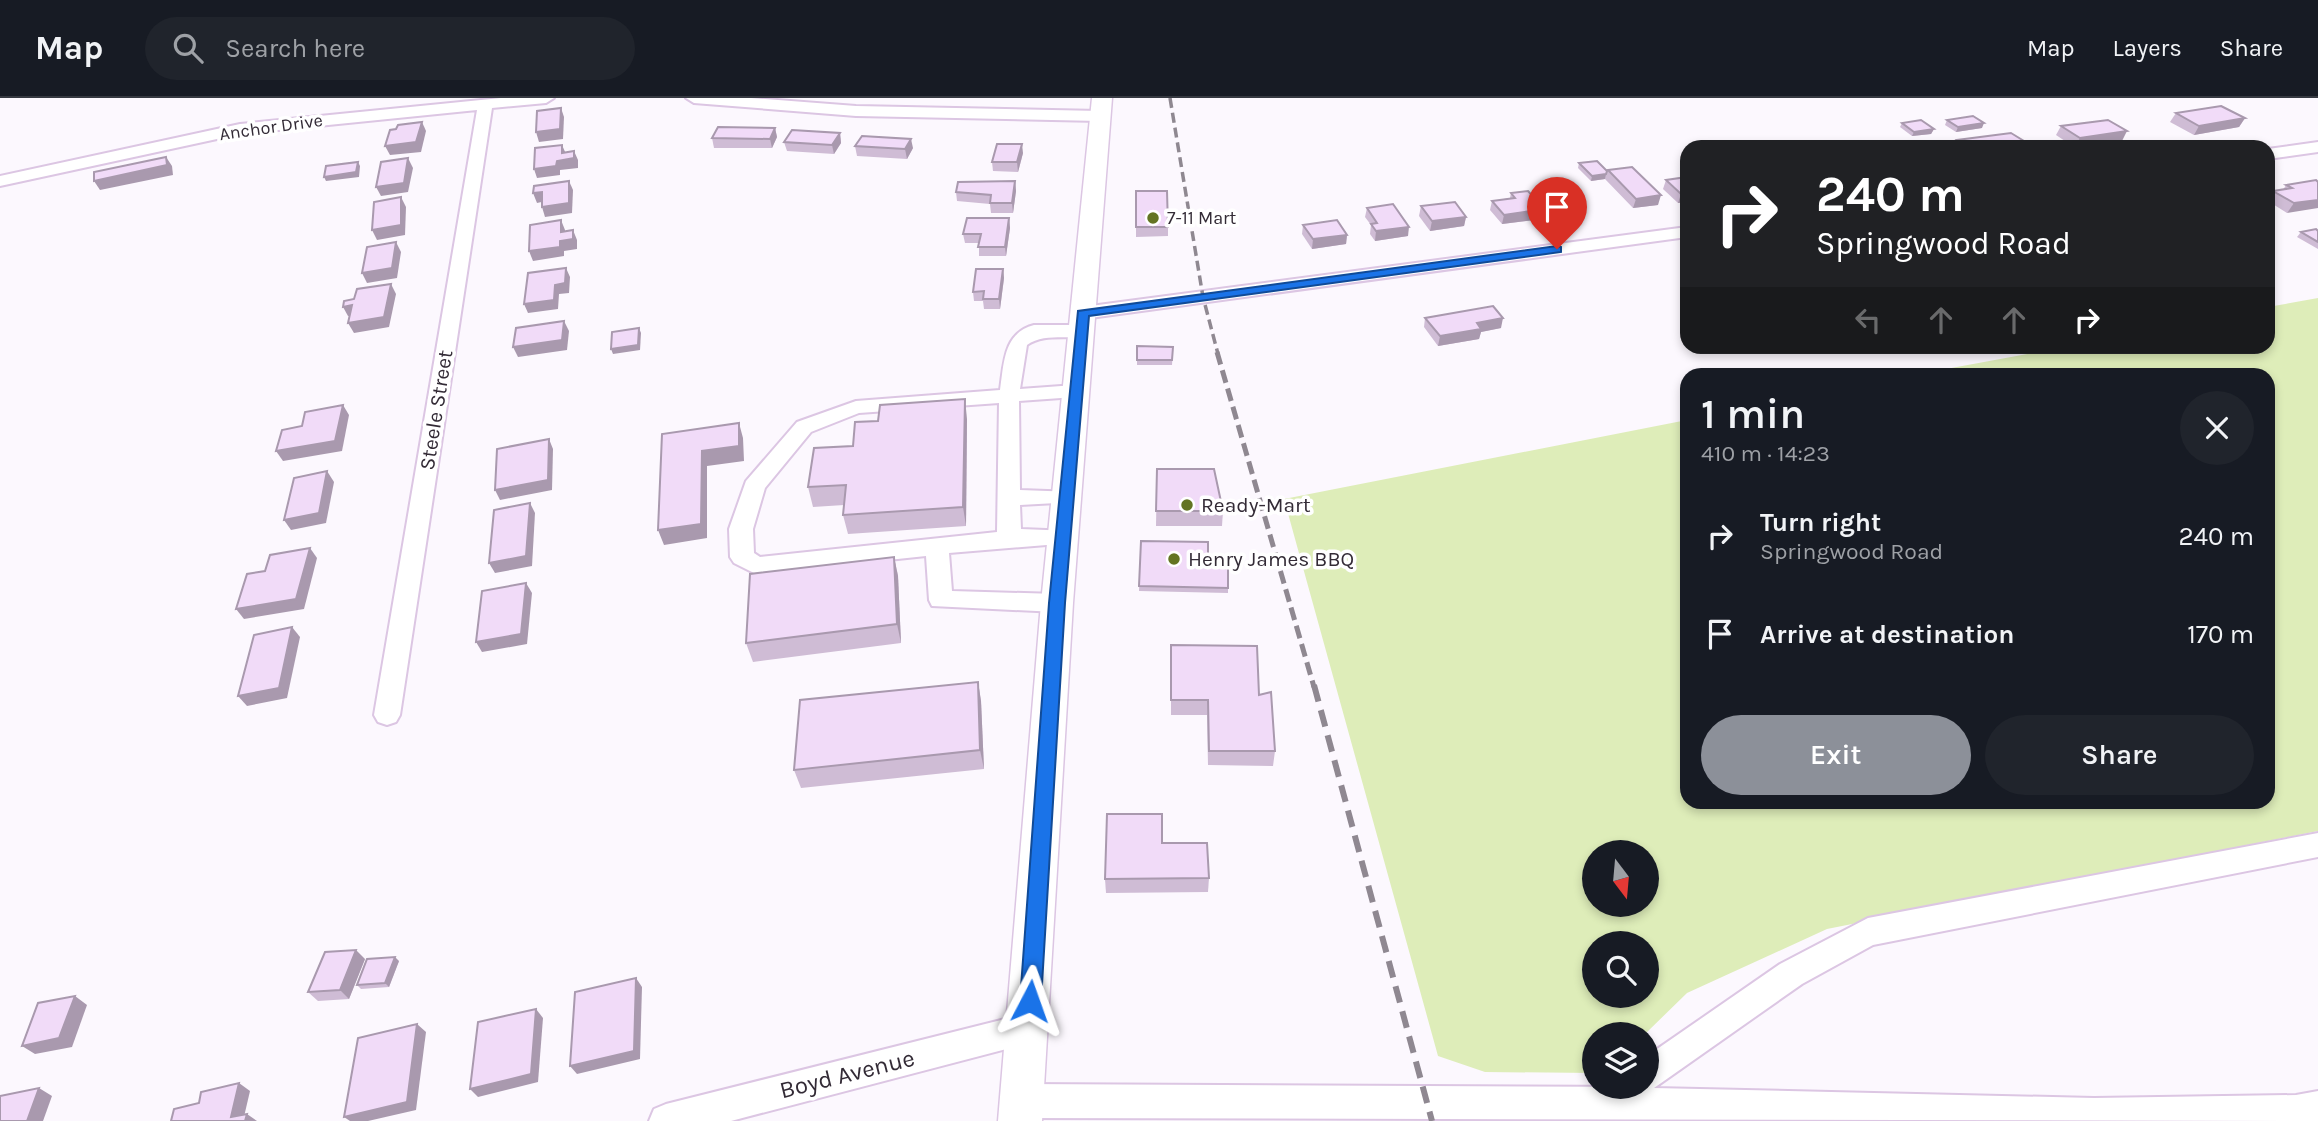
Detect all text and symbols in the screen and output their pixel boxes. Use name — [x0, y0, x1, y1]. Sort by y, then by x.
search box — [145, 17, 635, 80]
text: Map — [35, 29, 103, 67]
icon: search — [169, 29, 207, 67]
text: Search here — [225, 33, 365, 64]
text: Map — [2027, 34, 2075, 62]
text: Layers — [2113, 34, 2182, 62]
text: Share — [2220, 34, 2283, 62]
street label: Anchor Drive — [218, 109, 324, 145]
text: 240 m — [1816, 166, 1965, 223]
icon: right — [1701, 168, 1792, 259]
pin — [1527, 177, 1587, 249]
icon: arrive — [1538, 188, 1576, 226]
place label: 7-11 Mart — [1167, 207, 1237, 229]
marker: 7-11 Mart — [1145, 210, 1161, 226]
text: Springwood Road — [1816, 225, 2071, 262]
icon: left — [1849, 301, 1887, 339]
icon: ahead — [1922, 301, 1960, 339]
icon: ahead — [1995, 301, 2033, 339]
icon: right — [2068, 301, 2106, 339]
street label: Steele Street — [415, 348, 457, 472]
text: 1 min — [1701, 389, 1805, 439]
button: close — [2180, 391, 2254, 465]
text: 410 m · 14:23 — [1701, 440, 1830, 467]
place label: Ready-Mart — [1201, 493, 1311, 517]
marker: Ready-Mart — [1179, 497, 1195, 513]
text: Turn right — [1760, 507, 1881, 538]
icon: right — [1701, 517, 1739, 555]
text: 240 m — [2178, 521, 2254, 552]
text: Springwood Road — [1760, 538, 1943, 565]
place label: Henry James BBQ — [1188, 547, 1354, 571]
marker: Henry James BBQ — [1166, 551, 1182, 567]
icon: arrive — [1701, 615, 1739, 653]
text: Arrive at destination — [1760, 619, 2014, 650]
text: 170 m — [2187, 619, 2254, 650]
button: Exit — [1701, 715, 1971, 795]
button: Share — [1985, 715, 2254, 795]
north arrow — [1582, 840, 1659, 917]
map controls — [1582, 840, 1659, 1099]
button: search — [1582, 931, 1659, 1008]
position arrow — [993, 964, 1067, 1038]
button: layers — [1582, 1022, 1659, 1099]
street label: Boyd Avenue — [777, 1044, 917, 1104]

